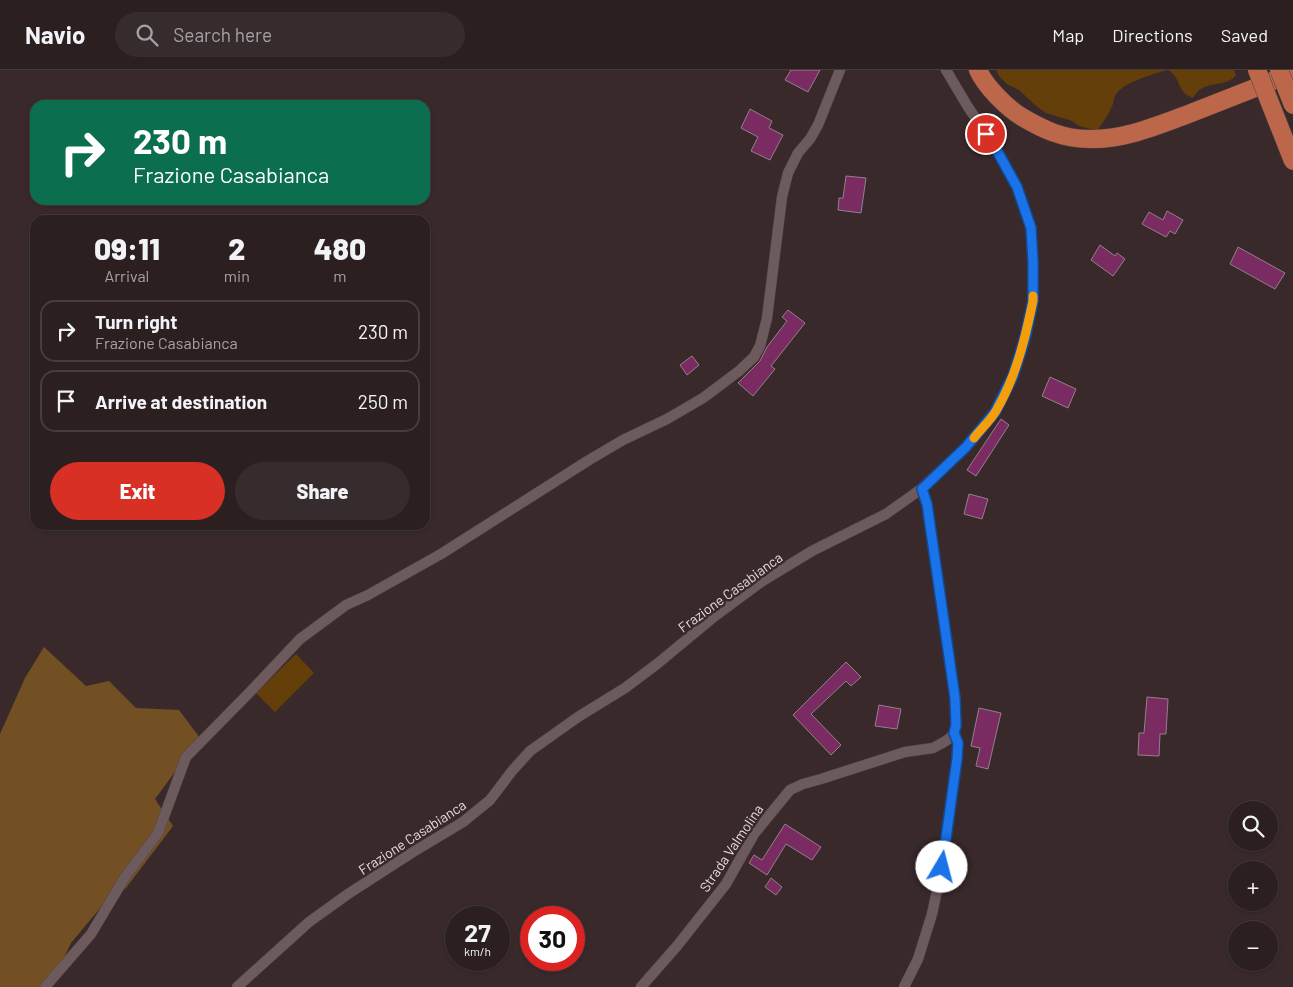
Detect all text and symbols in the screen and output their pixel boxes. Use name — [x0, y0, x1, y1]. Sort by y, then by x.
search box — [115, 12, 465, 57]
text: Navio — [25, 20, 85, 49]
icon: search — [133, 21, 161, 49]
text: Search here — [173, 23, 272, 46]
text: Map — [1052, 24, 1084, 46]
text: Directions — [1112, 24, 1193, 46]
text: Saved — [1221, 24, 1268, 46]
pin — [965, 113, 1007, 155]
text: 230 m — [133, 119, 227, 161]
icon: right — [50, 120, 115, 185]
icon: arrive — [972, 120, 1000, 148]
text: Frazione Casabianca — [133, 161, 329, 187]
text: 09:11 — [94, 230, 160, 266]
text: 2 — [228, 230, 245, 266]
text: 480 — [314, 230, 366, 266]
text: Arrival — [105, 266, 149, 285]
text: min — [224, 266, 250, 285]
text: m — [333, 266, 347, 285]
text: Turn right — [95, 310, 177, 333]
icon: right — [52, 317, 80, 345]
text: 230 m — [358, 320, 408, 343]
text: Frazione Casabianca — [95, 333, 238, 352]
icon: arrive — [52, 387, 80, 415]
text: Arrive at destination — [95, 390, 267, 413]
text: 250 m — [358, 390, 408, 413]
button: Exit — [50, 462, 225, 520]
button: Share — [235, 462, 410, 520]
street label: Frazione Casabianca — [675, 548, 785, 636]
street label: Frazione Casabianca — [355, 796, 469, 878]
street label: Strada Valmolina — [696, 801, 766, 895]
map controls — [1228, 801, 1278, 971]
button: search — [1228, 801, 1278, 851]
position arrow — [915, 840, 967, 892]
button: + — [1228, 861, 1278, 911]
speed limit sign: 30 — [520, 906, 585, 971]
text: 27 — [464, 917, 491, 947]
button: − — [1228, 921, 1278, 971]
text: km/h — [464, 944, 491, 958]

